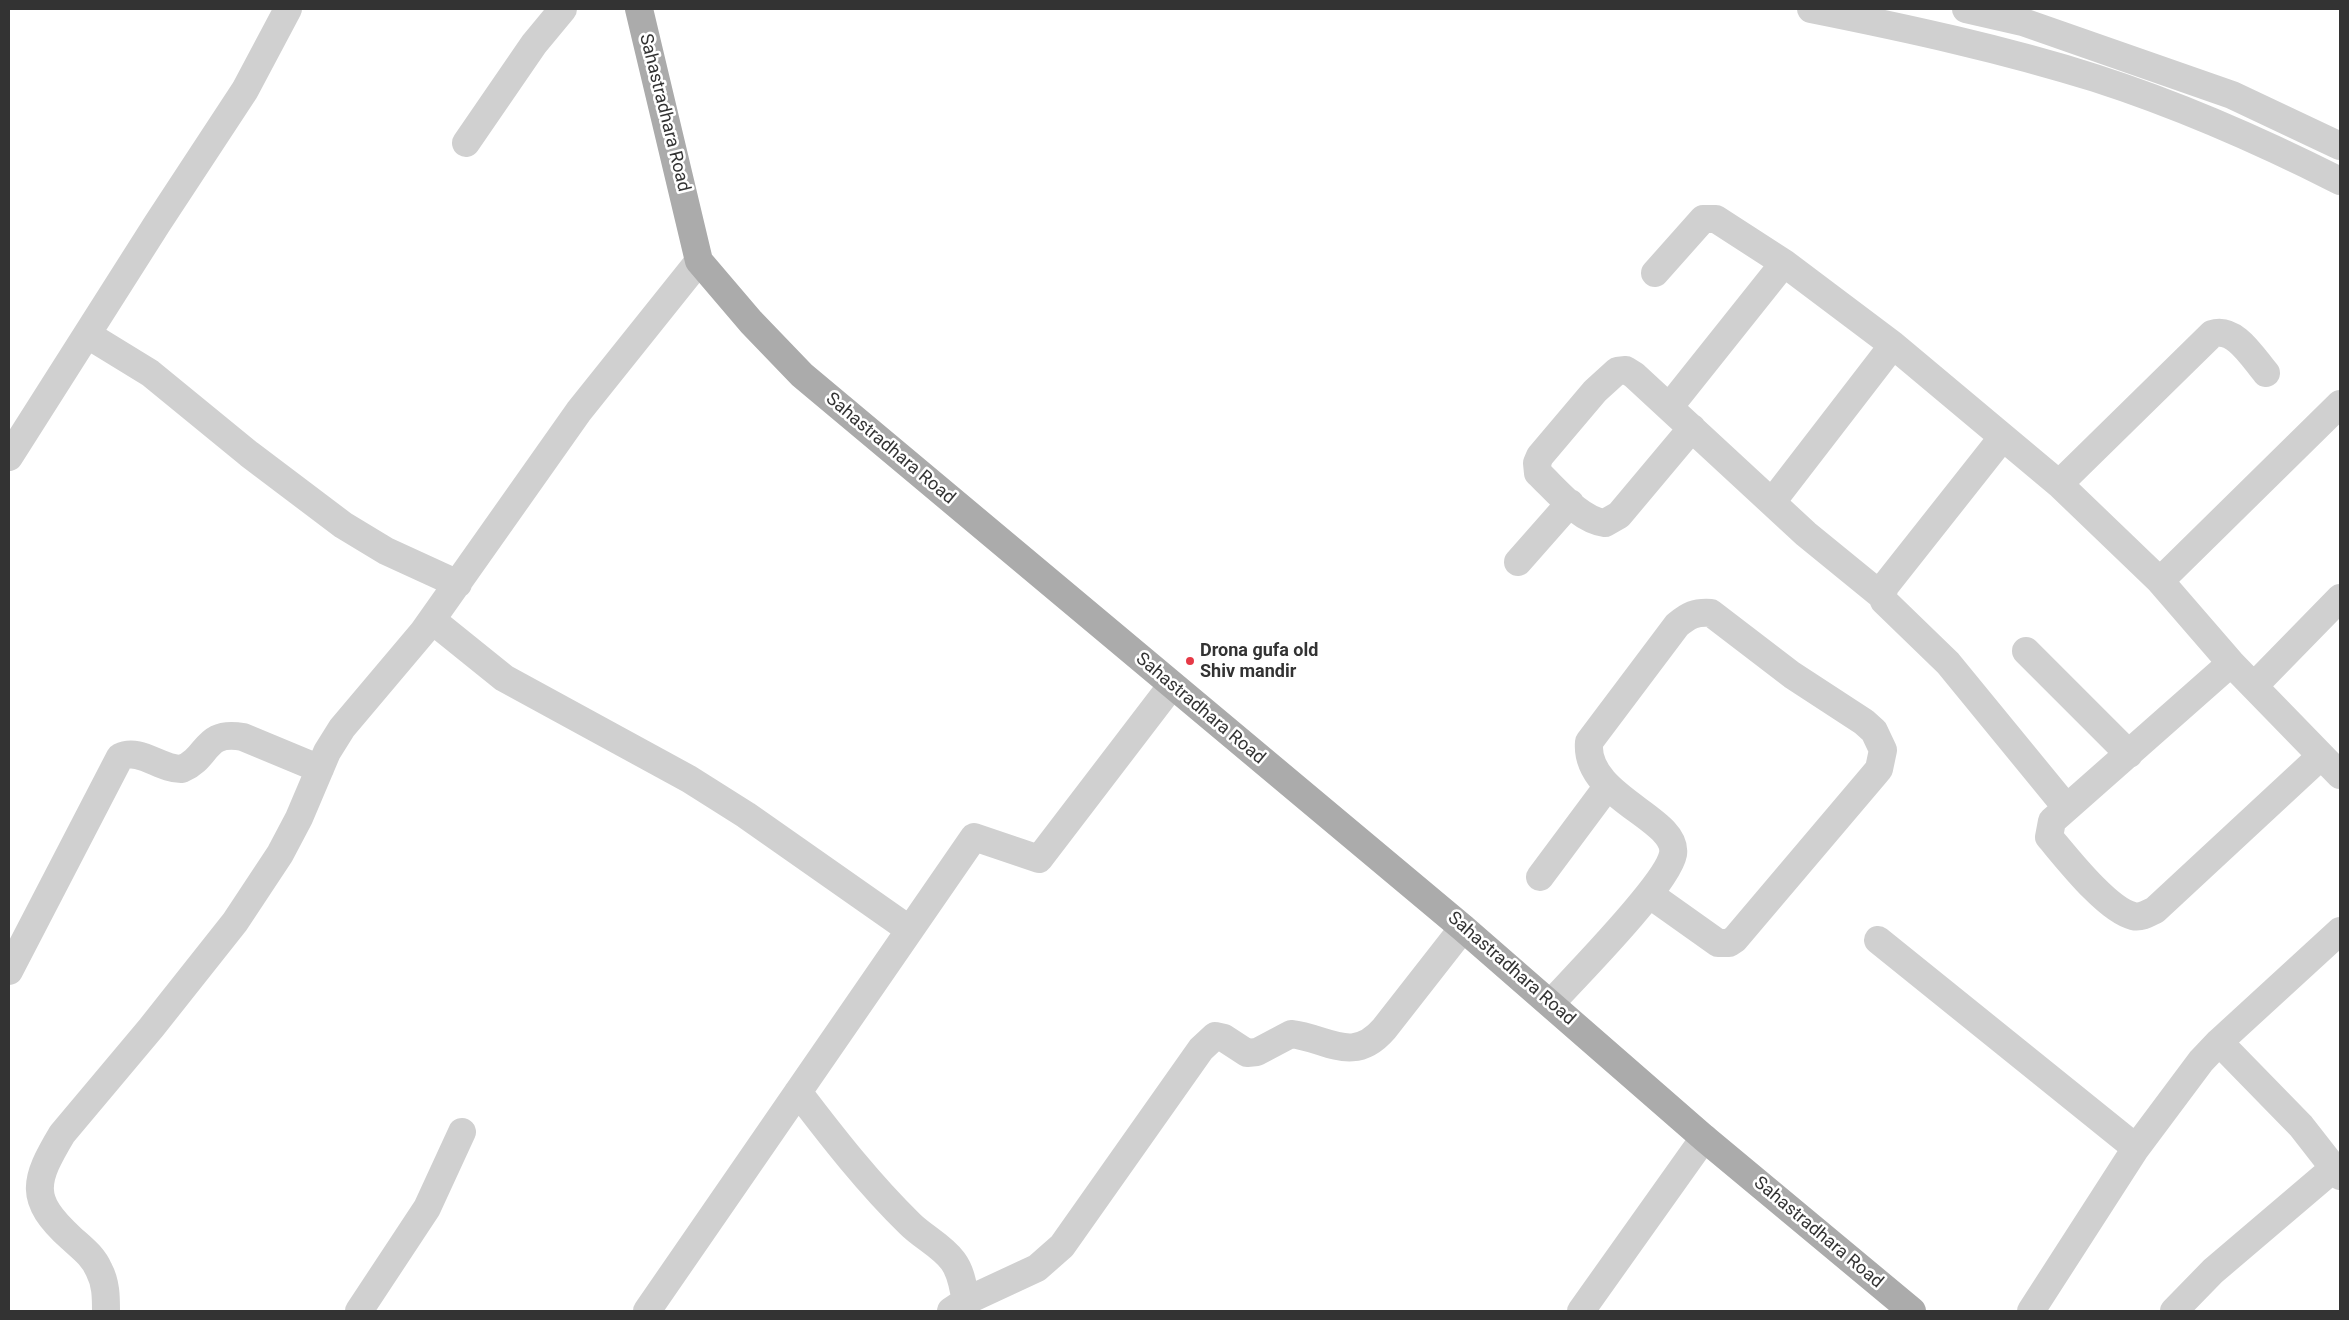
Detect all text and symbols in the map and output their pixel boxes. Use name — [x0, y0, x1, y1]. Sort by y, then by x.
street label: Sahastradhara Road — [634, 32, 694, 194]
street label: Sahastradhara Road — [821, 389, 959, 509]
place label: Drona gufa old Shiv mandir — [1200, 640, 1318, 682]
street label: Sahastradhara Road — [1131, 649, 1269, 769]
marker: Drona gufa old Shiv mandir — [1184, 655, 1196, 667]
street label: Sahastradhara Road — [1443, 908, 1579, 1030]
street label: Sahastradhara Road — [1749, 1173, 1887, 1293]

